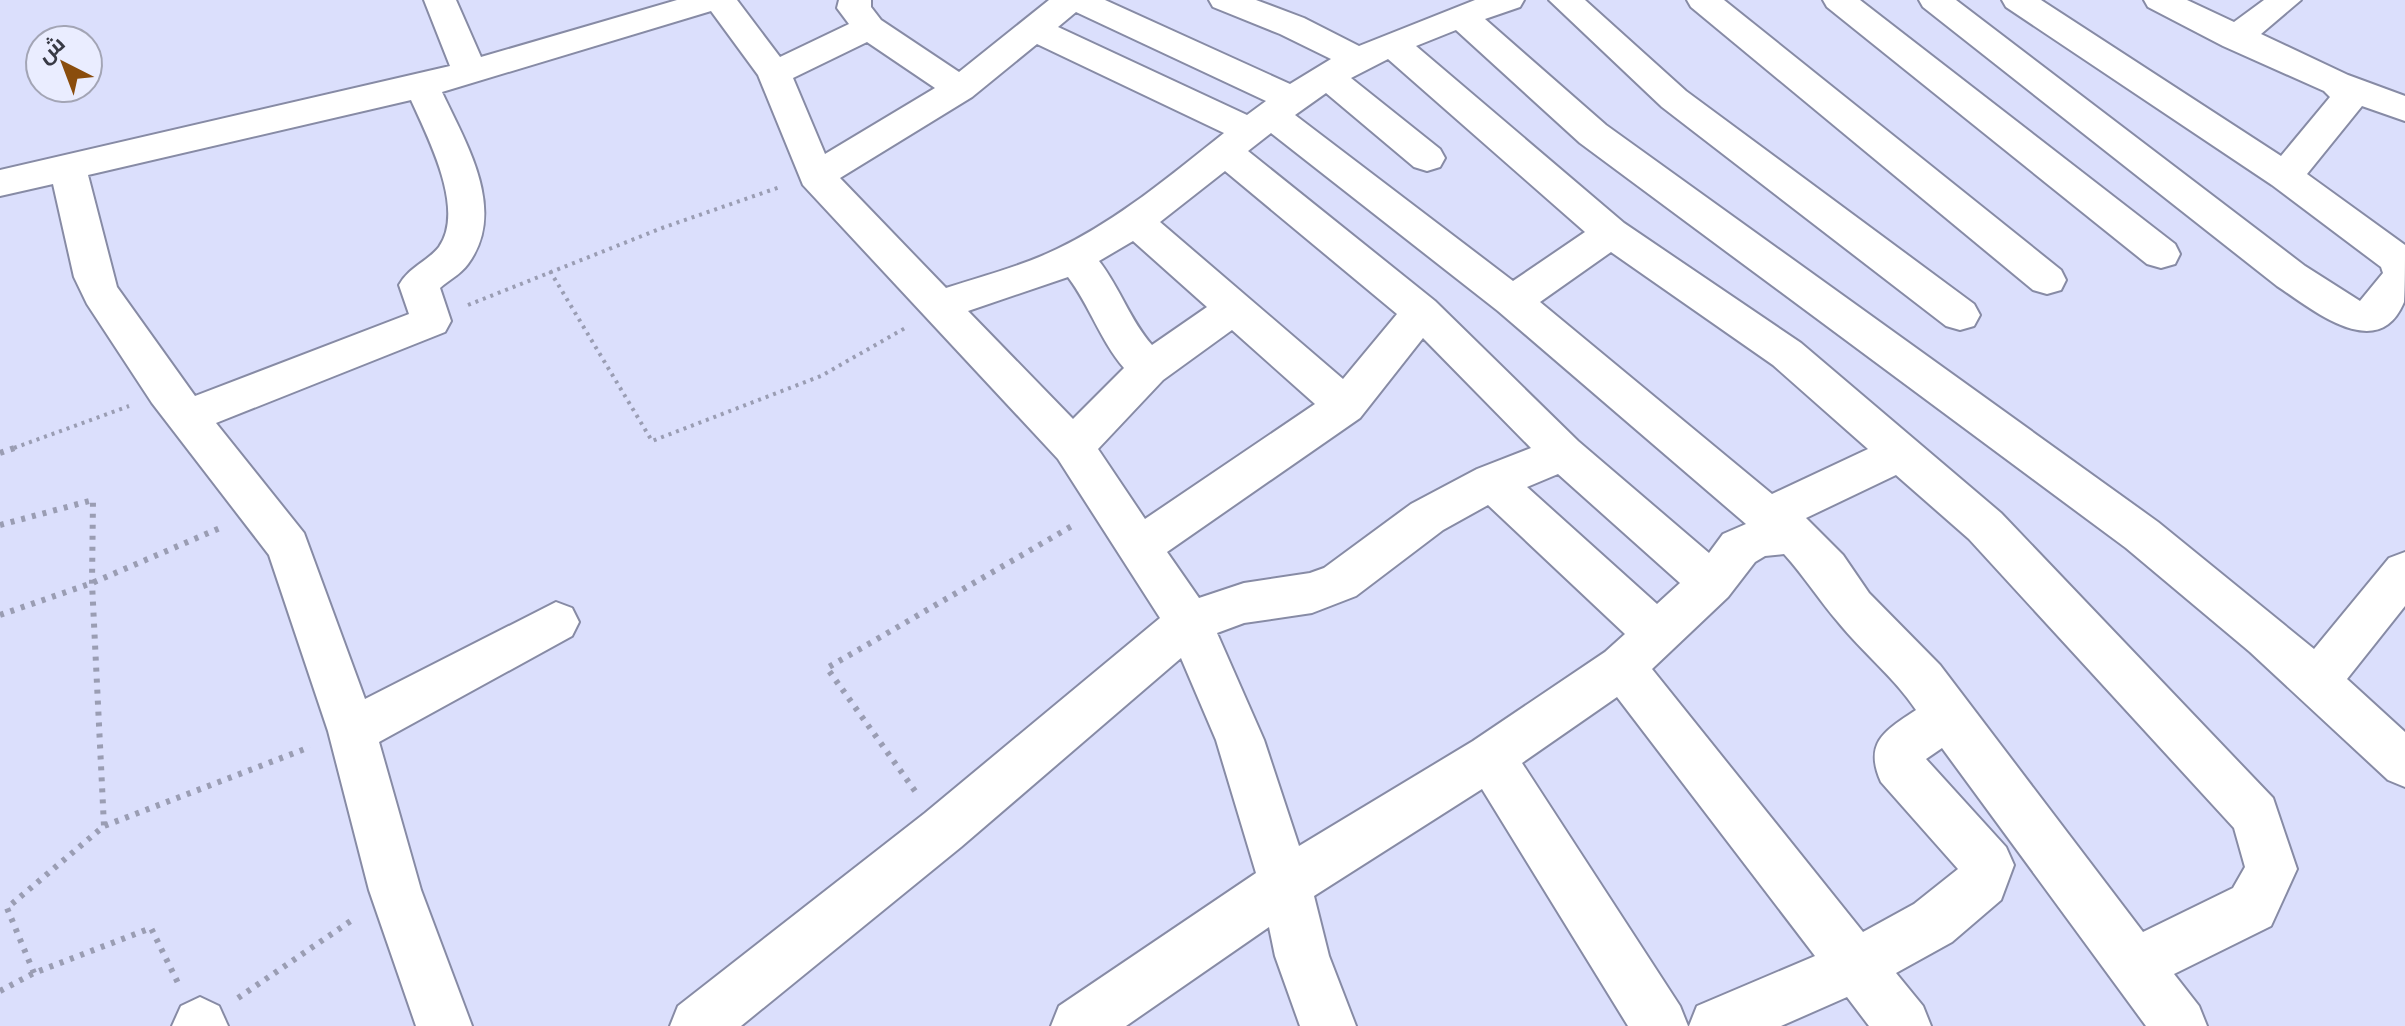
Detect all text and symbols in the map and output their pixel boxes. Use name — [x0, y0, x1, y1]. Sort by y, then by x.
north arrow — [24, 24, 104, 104]
text: ش — [29, 28, 70, 69]

